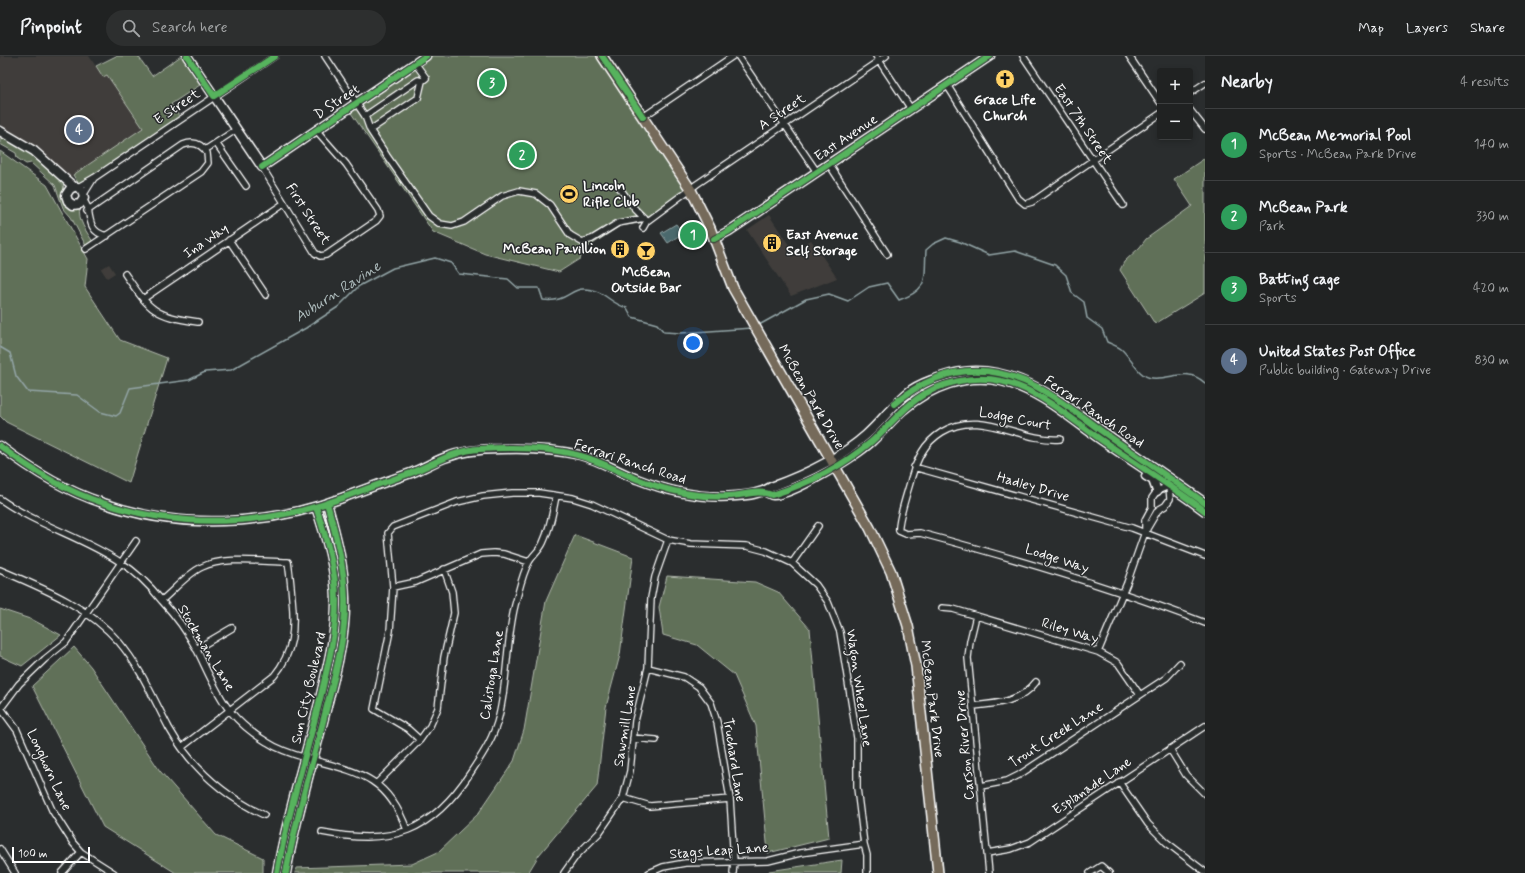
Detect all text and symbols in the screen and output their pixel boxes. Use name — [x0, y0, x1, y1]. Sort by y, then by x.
search box — [106, 10, 386, 46]
text: Pinpoint — [20, 15, 82, 40]
icon: search — [120, 17, 142, 39]
text: Search here — [152, 18, 228, 38]
text: Map — [1358, 19, 1384, 37]
text: Layers — [1406, 19, 1448, 37]
text: Share — [1470, 19, 1505, 37]
pin: 3 — [479, 68, 505, 98]
church icon: Grace Life Church — [994, 68, 1016, 90]
map controls — [1157, 68, 1193, 140]
button: + — [1157, 68, 1193, 104]
text: Nearby — [1221, 71, 1273, 93]
text: 4 results — [1460, 74, 1509, 91]
street label: D Street — [311, 80, 363, 124]
street label: East 7th Street — [1050, 81, 1117, 168]
street label: E Street — [150, 85, 204, 129]
street label: A Street — [755, 89, 810, 134]
place label: Grace Life Church — [974, 91, 1036, 125]
button: − — [1157, 104, 1193, 140]
street label: East Avenue — [811, 110, 881, 166]
pin: 4 — [66, 115, 92, 145]
text: McBean Memorial Pool — [1259, 126, 1411, 146]
text: 1 — [1231, 136, 1237, 153]
text: 140 m — [1474, 136, 1509, 153]
pin: 2 — [509, 140, 535, 170]
text: Sports · McBean Park Drive — [1259, 146, 1416, 163]
place label: Lincoln Rifle Club — [583, 177, 640, 211]
street label: First Street — [281, 180, 335, 249]
sports icon: Lincoln Rifle Club — [558, 183, 580, 205]
text: McBean Park — [1259, 198, 1348, 218]
text: 2 — [1231, 208, 1237, 225]
text: 330 m — [1476, 208, 1509, 225]
text: Park — [1259, 218, 1285, 235]
street label: Ina Way — [180, 219, 232, 263]
pin: 1 — [680, 220, 706, 250]
place label: East Avenue Self Storage — [786, 226, 858, 261]
building icon: East Avenue Self Storage — [761, 232, 783, 254]
building icon: McBean Pavillion — [609, 238, 631, 260]
place label: McBean Pavillion — [503, 240, 606, 258]
bar icon: McBean Outside Bar — [635, 240, 657, 262]
water label: Auburn Ravine — [291, 256, 386, 327]
place label: McBean Outside Bar — [611, 263, 682, 297]
text: Batting cage — [1259, 270, 1340, 290]
text: 3 — [1231, 280, 1237, 297]
text: 420 m — [1473, 280, 1509, 297]
text: Sports — [1259, 290, 1297, 307]
your location — [683, 333, 703, 353]
street label: McBean Park Drive — [774, 341, 848, 453]
text: United States Post Office — [1259, 342, 1416, 362]
text: 4 — [1230, 352, 1238, 369]
text: 830 m — [1474, 352, 1509, 369]
text: Public building · Gateway Drive — [1259, 362, 1431, 379]
street label: Ferrari Ranch Road — [1040, 372, 1148, 452]
street label: Lodge Court — [977, 403, 1053, 436]
street label: Ferrari Ranch Road — [572, 435, 688, 489]
street label: Hadley Drive — [995, 468, 1071, 506]
street label: Lodge Way — [1022, 540, 1091, 579]
street label: Stockman Lane — [173, 601, 239, 695]
street label: Riley Way — [1039, 614, 1101, 648]
street label: Wagon Wheel Lane — [840, 628, 876, 748]
street label: Calistoga Lane — [476, 629, 508, 721]
street label: Sun City Boulevard — [287, 630, 331, 746]
street label: McBean Park Drive — [916, 639, 948, 759]
street label: Sawmill Lane — [610, 684, 640, 768]
street label: Carson River Drive — [951, 689, 979, 801]
street label: Trout Creek Lane — [1005, 698, 1107, 772]
street label: Truchard Lane — [718, 717, 750, 803]
street label: Longhorn Lane — [21, 726, 76, 814]
street label: Esplanade Lane — [1049, 753, 1135, 819]
street label: Stags Leap Lane — [669, 839, 769, 864]
scale bar — [12, 845, 90, 864]
text: 100 m — [18, 847, 48, 861]

